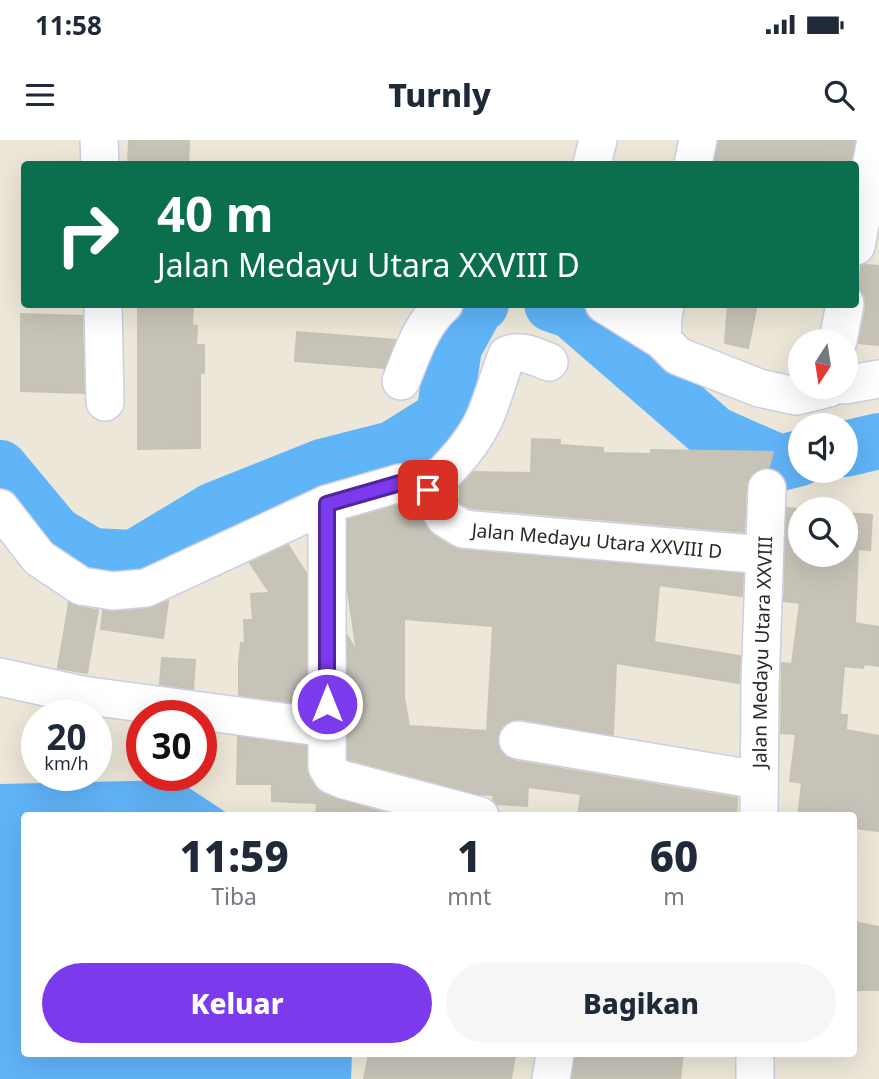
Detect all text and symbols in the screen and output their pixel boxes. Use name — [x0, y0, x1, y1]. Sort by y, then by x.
text: 11:58 — [35, 7, 102, 43]
text: Turnly — [388, 73, 491, 116]
icon: menu — [21, 76, 59, 114]
icon: search — [820, 76, 858, 114]
text: 40 m — [157, 180, 274, 246]
icon: right — [42, 189, 133, 280]
text: Jalan Medayu Utara XXVIII D — [157, 243, 580, 286]
north arrow — [788, 329, 858, 399]
map controls — [788, 329, 858, 567]
button: sound — [788, 413, 858, 483]
pin — [398, 460, 458, 520]
icon: arrive — [409, 471, 447, 509]
button: search — [788, 497, 858, 567]
street label: Jalan Medayu Utara XXVIII D — [469, 517, 723, 564]
street label: Jalan Medayu Utara XXVIII — [746, 535, 778, 770]
position arrow — [290, 667, 364, 741]
speed limit sign: 30 — [126, 700, 217, 791]
text: 20 — [46, 713, 87, 760]
text: km/h — [44, 751, 89, 775]
text: 11:59 — [180, 827, 289, 884]
text: 1 — [457, 827, 481, 884]
text: 60 — [650, 827, 698, 884]
text: Tiba — [211, 880, 257, 912]
text: mnt — [447, 880, 491, 912]
text: m — [663, 880, 685, 912]
button: Keluar — [42, 963, 432, 1043]
button: Bagikan — [446, 963, 836, 1043]

